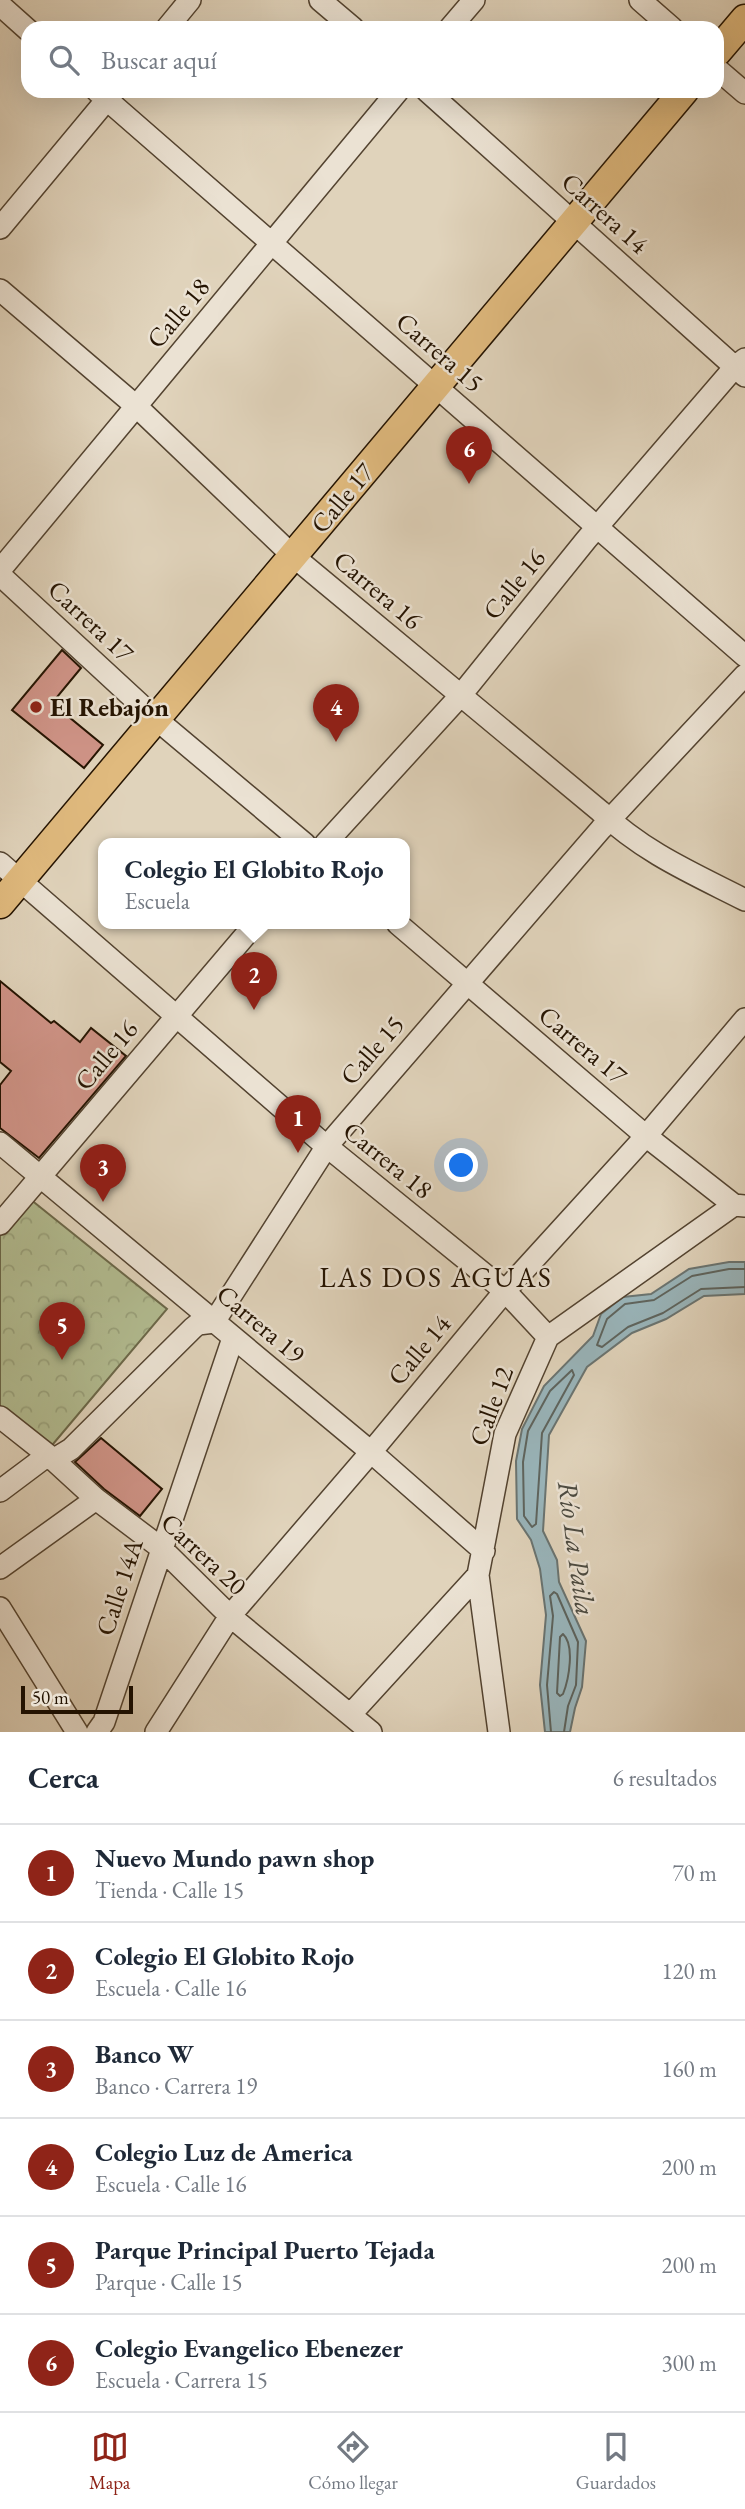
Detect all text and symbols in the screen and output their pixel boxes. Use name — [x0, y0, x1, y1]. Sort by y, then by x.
search box — [21, 21, 724, 98]
icon: search — [45, 41, 83, 79]
text: Buscar aquí — [101, 43, 217, 77]
street label: Carrera 14 — [554, 165, 656, 261]
street label: Calle 18 — [139, 271, 217, 355]
street label: Carrera 15 — [389, 305, 491, 399]
pin: 6 — [446, 426, 492, 484]
street label: Calle 17 — [303, 455, 382, 540]
street label: Calle 16 — [475, 542, 553, 626]
street label: Carrera 16 — [327, 543, 429, 637]
street label: Carrera 17 — [41, 573, 142, 670]
pin: 4 — [313, 684, 359, 742]
place label: El Rebajón — [50, 690, 169, 724]
marker: El Rebajón — [28, 699, 44, 715]
popup — [98, 838, 410, 929]
text: Colegio El Globito Rojo — [124, 852, 384, 886]
text: Escuela — [124, 886, 190, 916]
pin: 2 — [231, 952, 277, 1010]
street label: Carrera 17 — [532, 998, 635, 1092]
street label: Calle 15 — [332, 1008, 412, 1092]
street label: Calle 16 — [67, 1013, 145, 1097]
pin: 1 — [275, 1095, 321, 1153]
street label: Carrera 18 — [336, 1114, 440, 1206]
pin: 3 — [80, 1144, 126, 1202]
your location — [444, 1148, 478, 1182]
district label: LAS DOS AGUAS — [319, 1259, 553, 1295]
street label: Carrera 19 — [210, 1277, 313, 1371]
pin: 5 — [39, 1302, 85, 1360]
street label: Calle 14 — [380, 1307, 459, 1392]
street label: Calle 12 — [461, 1361, 521, 1450]
water label: Río La Paila — [550, 1478, 604, 1618]
street label: Carrera 20 — [154, 1506, 254, 1602]
street label: Calle 14A — [87, 1533, 151, 1640]
scale bar — [21, 1683, 133, 1715]
text: 50 m — [32, 1685, 69, 1710]
text: Cerca — [28, 1758, 99, 1797]
text: 6 resultados — [613, 1763, 717, 1793]
text: Nuevo Mundo pawn shop — [95, 1841, 374, 1875]
text: 1 — [45, 1858, 57, 1888]
text: 70 m — [672, 1858, 717, 1888]
text: Tienda · Calle 15 — [95, 1875, 244, 1905]
text: Colegio El Globito Rojo — [95, 1939, 354, 1973]
text: 2 — [45, 1956, 57, 1986]
text: 120 m — [661, 1956, 717, 1986]
text: Escuela · Calle 16 — [95, 1973, 247, 2003]
text: Banco W — [95, 2037, 194, 2071]
text: 3 — [45, 2054, 57, 2084]
text: 160 m — [661, 2054, 717, 2084]
text: Banco · Carrera 19 — [95, 2071, 257, 2101]
text: Colegio Luz de America — [95, 2135, 353, 2169]
text: 4 — [45, 2152, 57, 2182]
text: 200 m — [661, 2152, 717, 2182]
text: Escuela · Calle 16 — [95, 2169, 247, 2199]
text: Parque Principal Puerto Tejada — [95, 2233, 435, 2267]
text: 5 — [45, 2250, 57, 2280]
text: 200 m — [661, 2250, 717, 2280]
text: Parque · Calle 15 — [95, 2267, 243, 2297]
text: Colegio Evangelico Ebenezer — [95, 2331, 403, 2365]
text: 6 — [45, 2348, 57, 2378]
text: 300 m — [661, 2348, 717, 2378]
text: Escuela · Carrera 15 — [95, 2365, 268, 2395]
tab: Mapa — [89, 2428, 130, 2495]
tab: Cómo llegar — [308, 2428, 398, 2495]
tab: Guardados — [576, 2428, 656, 2495]

